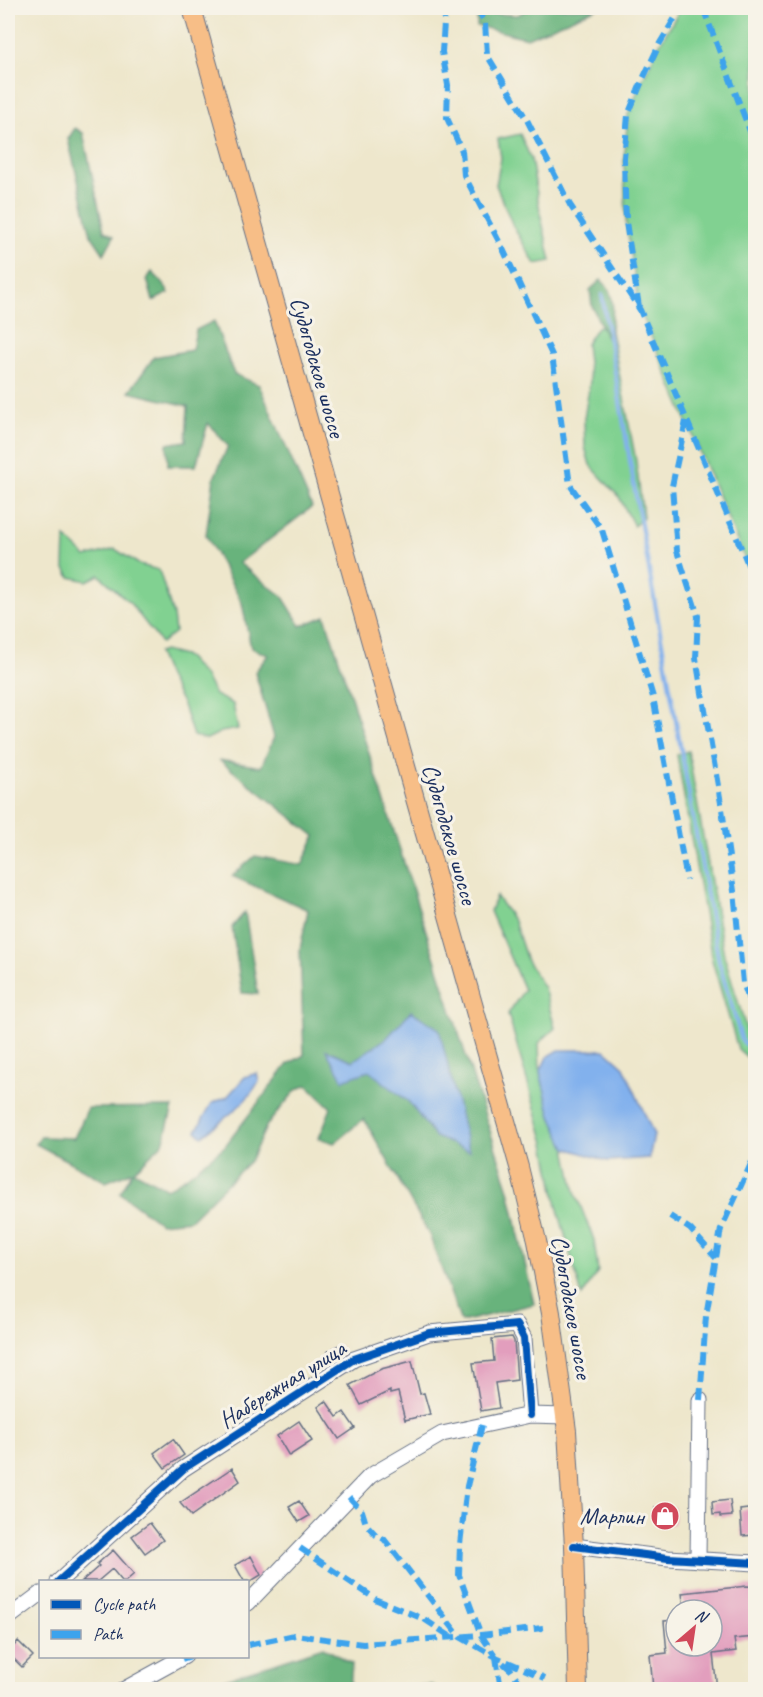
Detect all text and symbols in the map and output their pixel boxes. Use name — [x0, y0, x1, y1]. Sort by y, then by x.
street label: Судогодское шоссе — [284, 293, 353, 443]
street label: Судогодское шоссе — [416, 760, 485, 910]
street label: Судогодское шоссе — [545, 1233, 600, 1383]
street label: Набережная улица — [213, 1332, 352, 1435]
shop icon: Марлин — [649, 1500, 681, 1532]
place label: Марлин — [580, 1501, 646, 1531]
legend — [39, 1580, 249, 1658]
text: Cycle path — [93, 1593, 156, 1615]
north arrow — [664, 1598, 724, 1658]
text: N — [692, 1605, 713, 1628]
text: Path — [93, 1623, 123, 1645]

